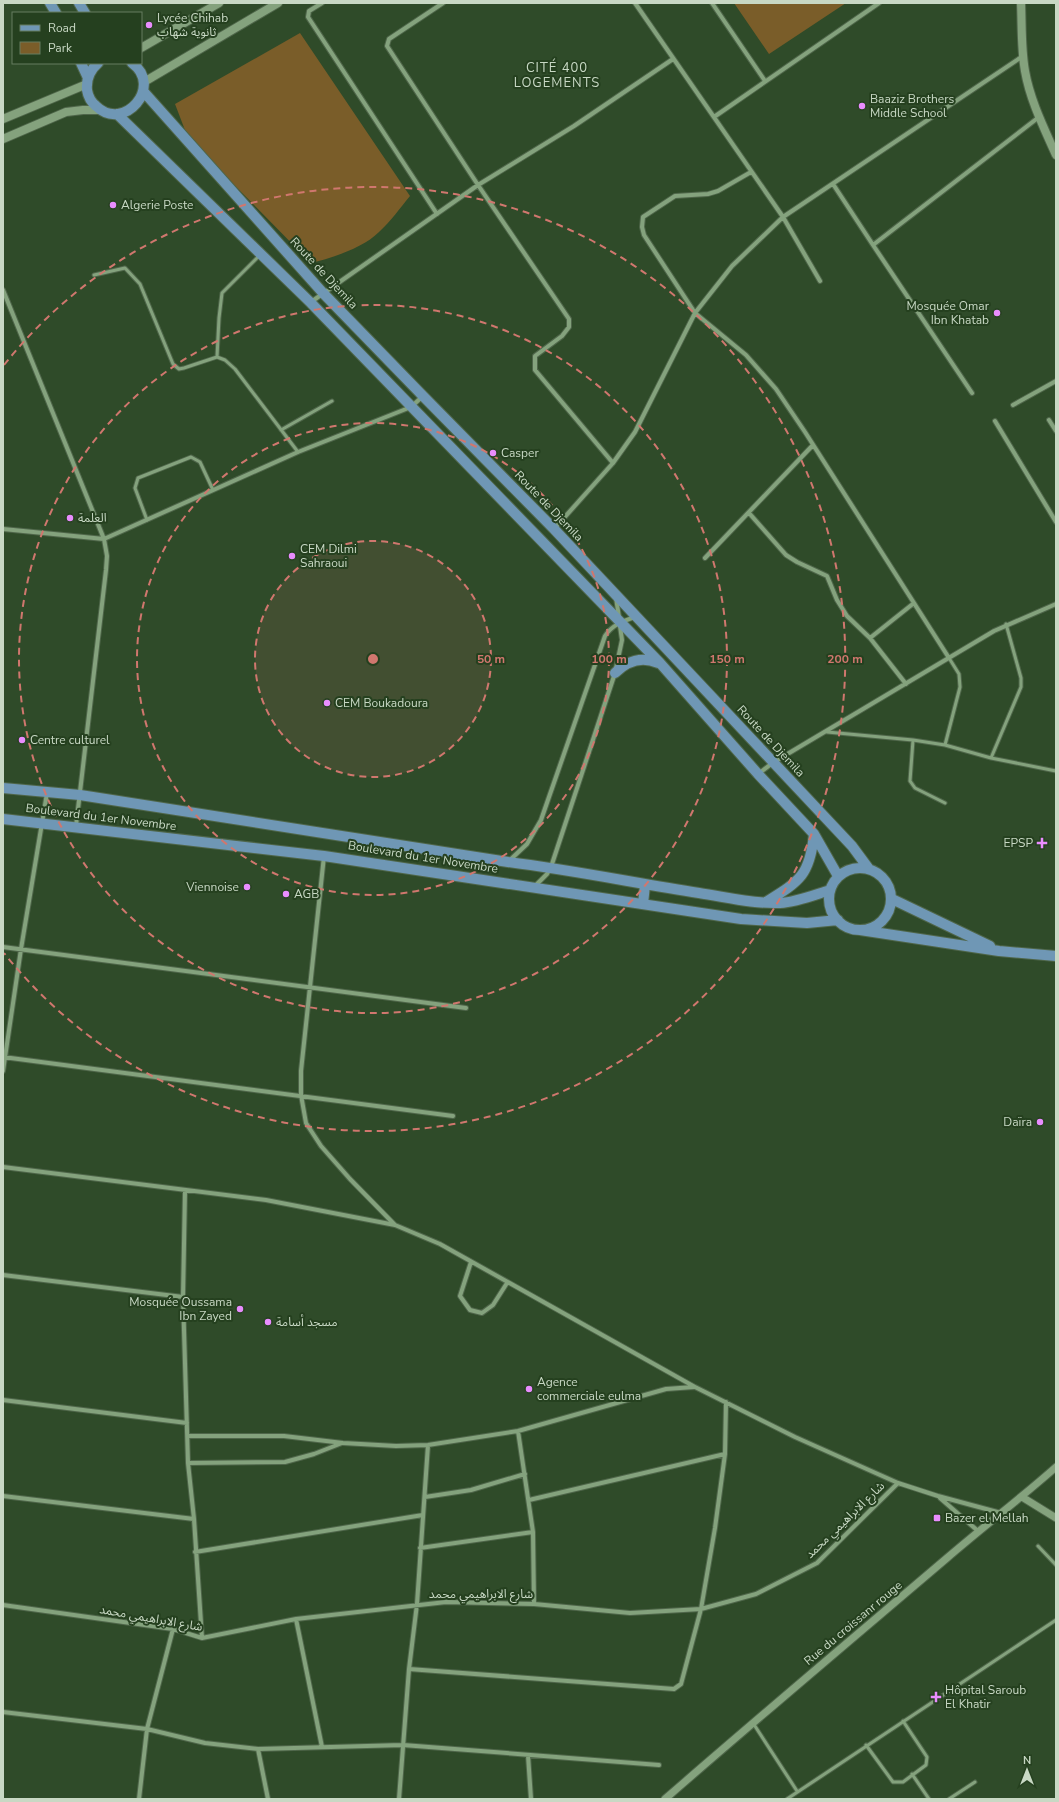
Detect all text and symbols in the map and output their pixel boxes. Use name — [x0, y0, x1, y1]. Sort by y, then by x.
place label: Lycée Chihab ثانوية شهاب — [157, 10, 228, 40]
legend — [12, 12, 142, 64]
text: Road — [48, 20, 76, 36]
marker: Lycée Chihab ثانوية شهاب — [144, 20, 154, 30]
text: Park — [48, 40, 73, 56]
district label: CITÉ 400 LOGEMENTS — [514, 58, 600, 92]
place label: Baaziz Brothers Middle School — [870, 91, 954, 121]
marker: Baaziz Brothers Middle School — [857, 101, 867, 111]
place label: Algerie Poste — [121, 197, 193, 213]
marker: Algerie Poste — [108, 200, 118, 210]
street label: Route de Djemila — [287, 234, 361, 312]
place label: Mosquée Omar Ibn Khatab — [907, 298, 990, 328]
marker: Mosquée Omar Ibn Khatab — [992, 308, 1002, 318]
place label: Casper — [501, 445, 539, 461]
marker: Casper — [488, 448, 498, 458]
street label: Route de Djemila — [511, 467, 587, 545]
place label: العلمة — [78, 510, 107, 526]
marker: العلمة — [65, 513, 75, 523]
place label: CEM Dilmi Sahraoui — [300, 541, 357, 571]
marker: CEM Dilmi Sahraoui — [287, 551, 297, 561]
text: 50 m — [477, 651, 505, 667]
text: 100 m — [591, 651, 627, 667]
text: 150 m — [709, 651, 745, 667]
text: 200 m — [827, 651, 863, 667]
centre of rings — [366, 652, 380, 666]
place label: CEM Boukadoura — [335, 695, 428, 711]
marker: CEM Boukadoura — [322, 698, 332, 708]
street label: Route de Djemila — [734, 702, 808, 780]
place label: Centre culturel — [30, 732, 110, 748]
marker: Centre culturel — [17, 735, 27, 745]
street label: Boulevard du 1er Novembre — [25, 800, 177, 834]
place label: EPSP — [1003, 835, 1033, 851]
street label: Boulevard du 1er Novembre — [347, 837, 499, 877]
marker: EPSP — [1036, 837, 1048, 849]
place label: Viennoise — [185, 879, 239, 895]
marker: Viennoise — [242, 882, 252, 892]
place label: AGB — [294, 886, 319, 902]
marker: AGB — [281, 889, 291, 899]
place label: Daïra — [1003, 1114, 1032, 1130]
marker: Daïra — [1035, 1117, 1045, 1127]
place label: Mosquée Oussama Ibn Zayed — [129, 1294, 232, 1324]
marker: Mosquée Oussama Ibn Zayed — [235, 1304, 245, 1314]
place label: مسجد أسامة — [276, 1314, 337, 1330]
marker: مسجد أسامة — [263, 1317, 273, 1327]
place label: Agence commerciale eulma — [537, 1374, 641, 1404]
marker: Agence commerciale eulma — [524, 1384, 534, 1394]
street label: شارع الابراهيمي محمد — [802, 1478, 889, 1563]
place label: Bazer el Mellah — [945, 1510, 1029, 1526]
marker: Bazer el Mellah — [932, 1513, 942, 1523]
street label: Rue du croissanr rouge — [801, 1577, 905, 1669]
street label: شارع الابراهيمي محمد — [429, 1586, 533, 1604]
street label: شارع الابراهيمي محمد — [98, 1601, 204, 1637]
place label: Hôpital Saroub El Khatir — [945, 1682, 1026, 1712]
marker: Hôpital Saroub El Khatir — [930, 1691, 942, 1703]
north arrow — [1007, 1750, 1047, 1790]
text: N — [1023, 1753, 1031, 1768]

